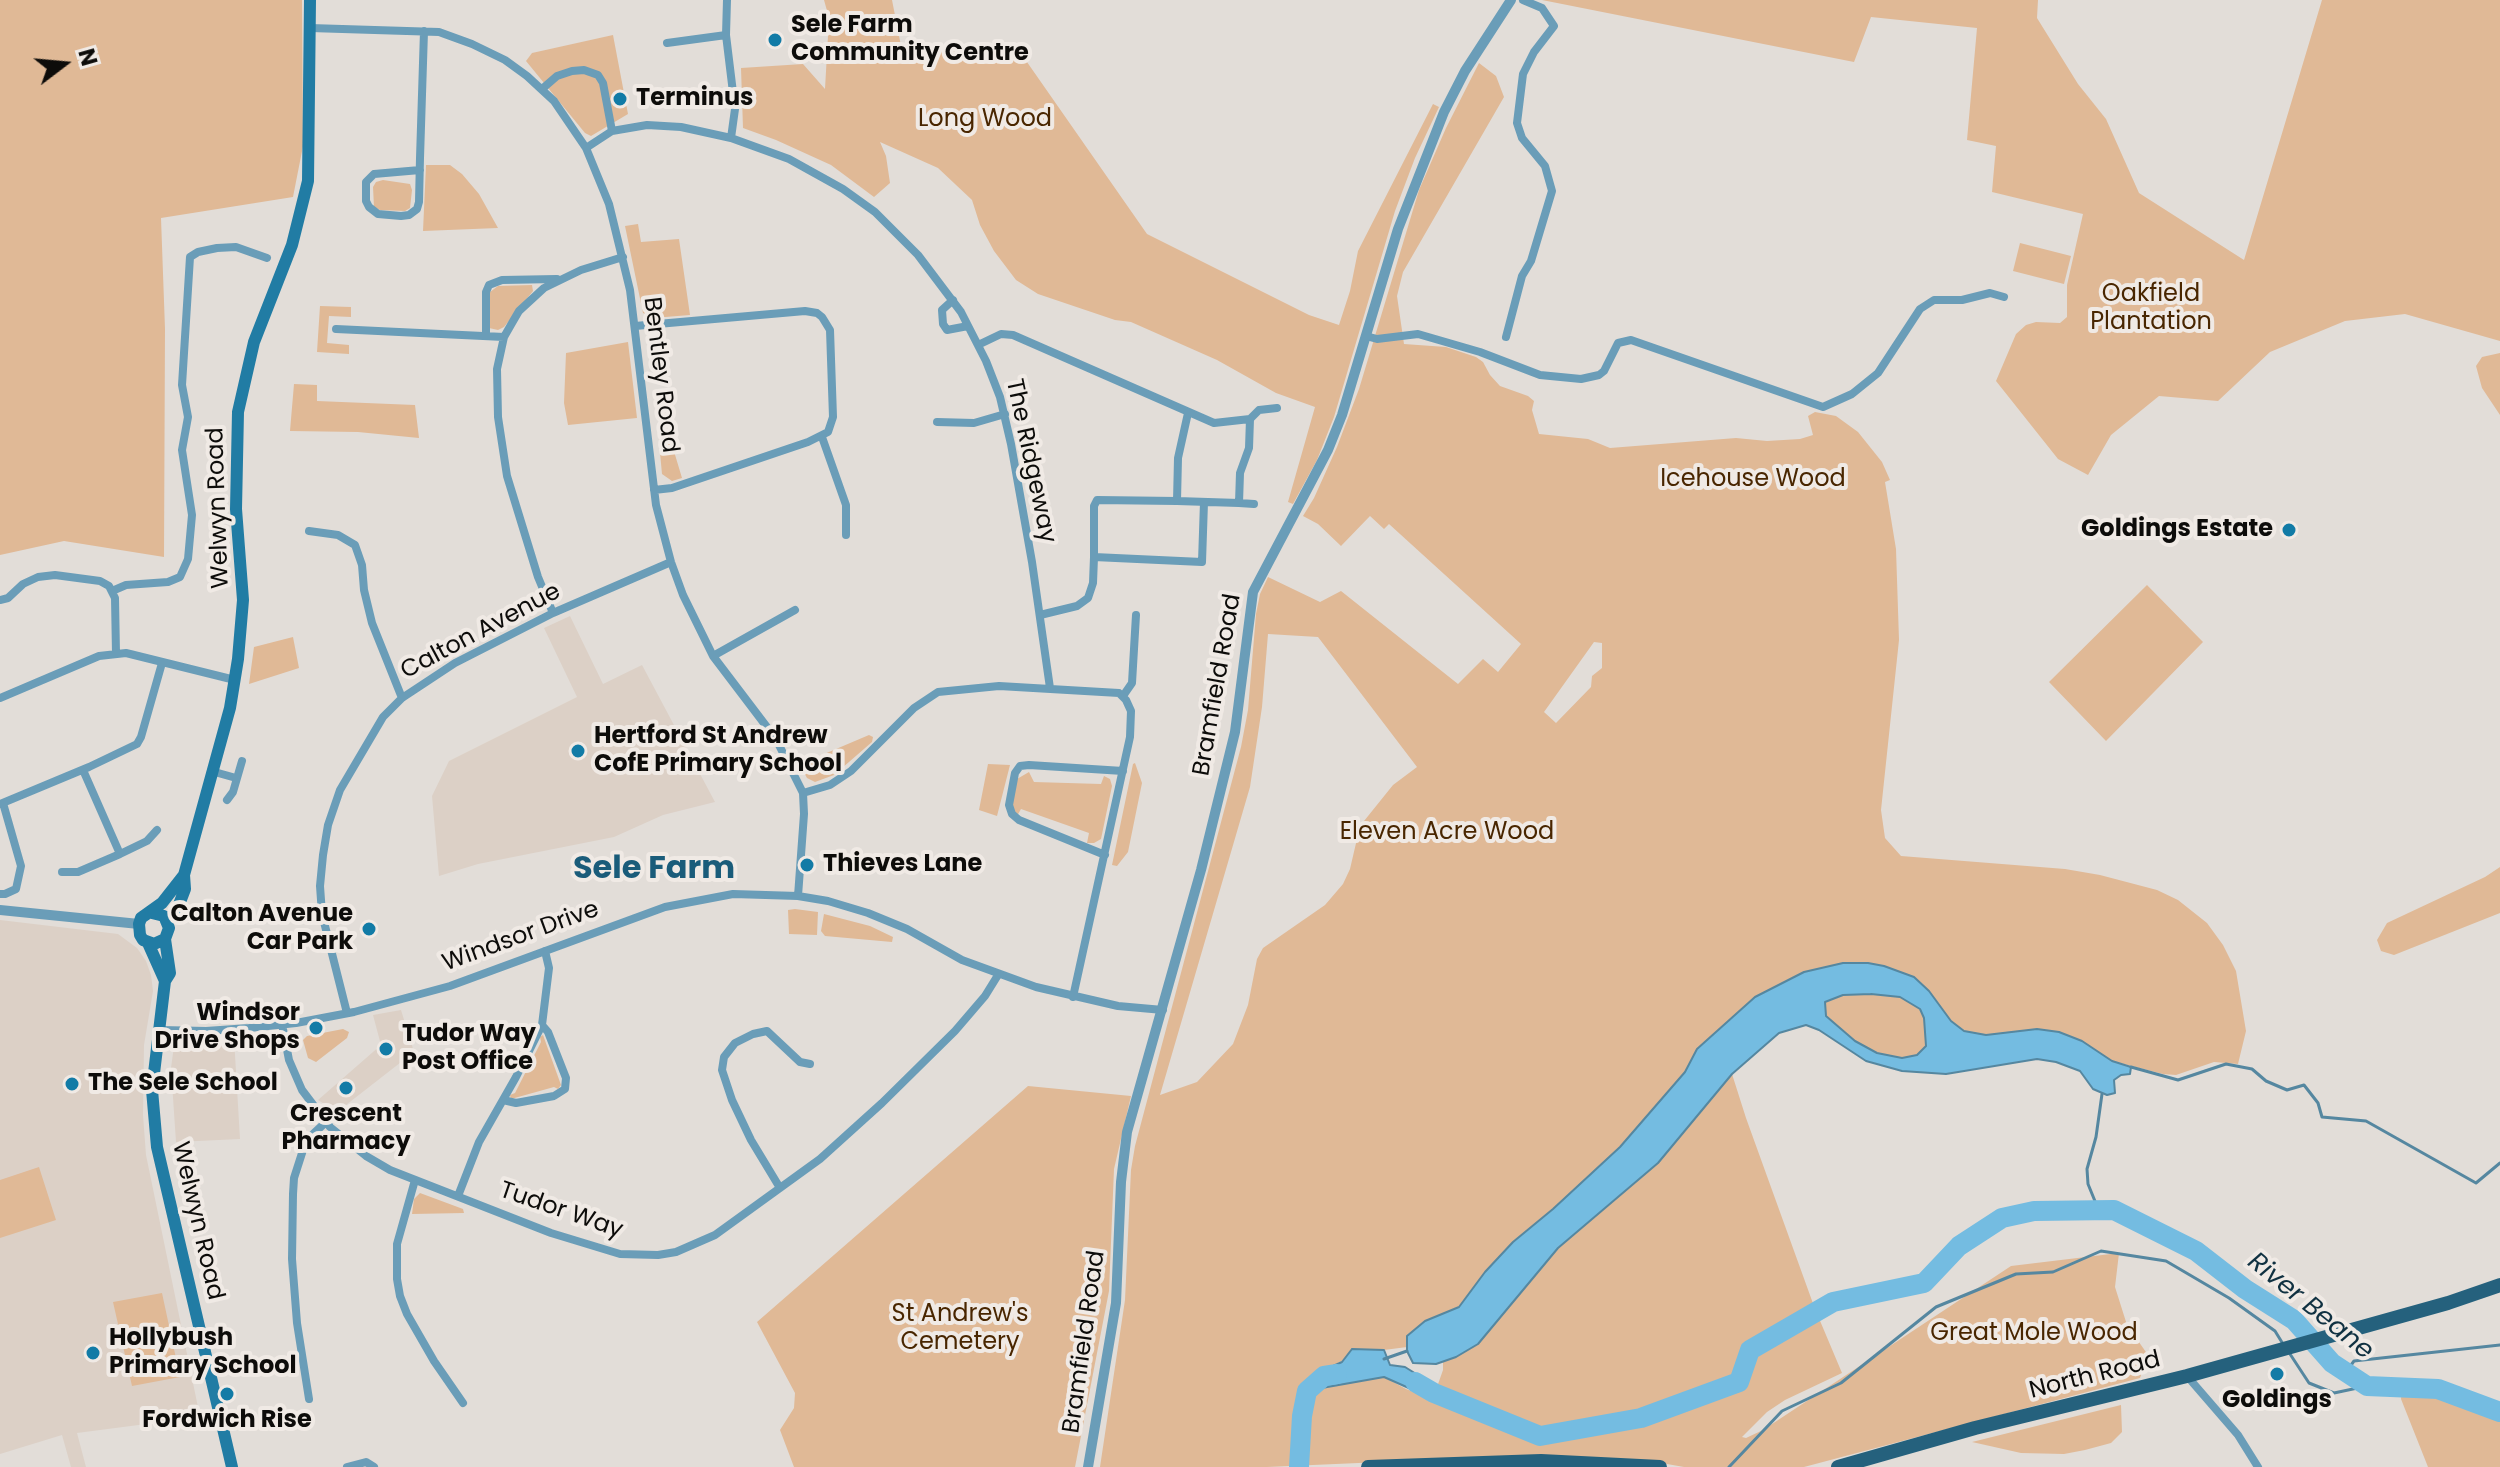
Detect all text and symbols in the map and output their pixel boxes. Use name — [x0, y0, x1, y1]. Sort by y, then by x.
place label: Sele Farm Community Centre — [791, 12, 1029, 68]
north arrow — [24, 24, 104, 104]
marker: Sele Farm Community Centre — [766, 31, 784, 49]
text: N — [70, 45, 105, 69]
place label: Terminus — [636, 85, 753, 113]
marker: Terminus — [611, 90, 629, 108]
park label: Long Wood — [918, 106, 1052, 134]
park label: Oakfield Plantation — [2090, 281, 2212, 337]
street label: Bentley Road — [636, 295, 684, 455]
street label: The Ridgeway — [999, 376, 1061, 546]
street label: Welwyn Road — [202, 427, 236, 589]
park label: Icehouse Wood — [1660, 466, 1846, 494]
place label: Goldings Estate — [2081, 516, 2273, 544]
marker: Goldings Estate — [2280, 521, 2298, 539]
street label: Calton Avenue — [396, 578, 566, 686]
street label: Bramfield Road — [1188, 592, 1248, 778]
place label: Hertford St Andrew CofE Primary School — [594, 723, 842, 779]
marker: Hertford St Andrew CofE Primary School — [569, 742, 587, 760]
park label: Eleven Acre Wood — [1340, 819, 1554, 847]
district label: Sele Farm — [573, 851, 735, 889]
place label: Thieves Lane — [823, 851, 982, 879]
marker: Thieves Lane — [798, 856, 816, 874]
street label: Windsor Drive — [439, 895, 603, 979]
place label: Calton Avenue Car Park — [170, 901, 353, 957]
marker: Calton Avenue Car Park — [360, 920, 378, 938]
place label: Windsor Drive Shops — [154, 1000, 300, 1056]
marker: Windsor Drive Shops — [307, 1019, 325, 1037]
place label: Tudor Way Post Office — [402, 1021, 536, 1077]
marker: Tudor Way Post Office — [377, 1040, 395, 1058]
place label: The Sele School — [88, 1070, 278, 1098]
marker: The Sele School — [63, 1075, 81, 1093]
marker: Crescent Pharmacy — [337, 1079, 355, 1097]
place label: Crescent Pharmacy — [281, 1101, 411, 1157]
street label: Welwyn Road — [165, 1139, 229, 1303]
street label: Tudor Way — [496, 1176, 626, 1246]
water label: River Beane — [2241, 1247, 2379, 1367]
street label: Bramfield Road — [1058, 1249, 1112, 1435]
park label: St Andrew's Cemetery — [892, 1301, 1028, 1357]
park label: Great Mole Wood — [1930, 1320, 2138, 1348]
place label: Hollybush Primary School — [109, 1325, 297, 1381]
marker: Hollybush Primary School — [84, 1344, 102, 1362]
street label: North Road — [2026, 1346, 2164, 1406]
marker: Goldings — [2268, 1365, 2286, 1383]
marker: Fordwich Rise — [218, 1385, 236, 1403]
place label: Goldings — [2222, 1387, 2332, 1415]
place label: Fordwich Rise — [142, 1407, 312, 1435]

